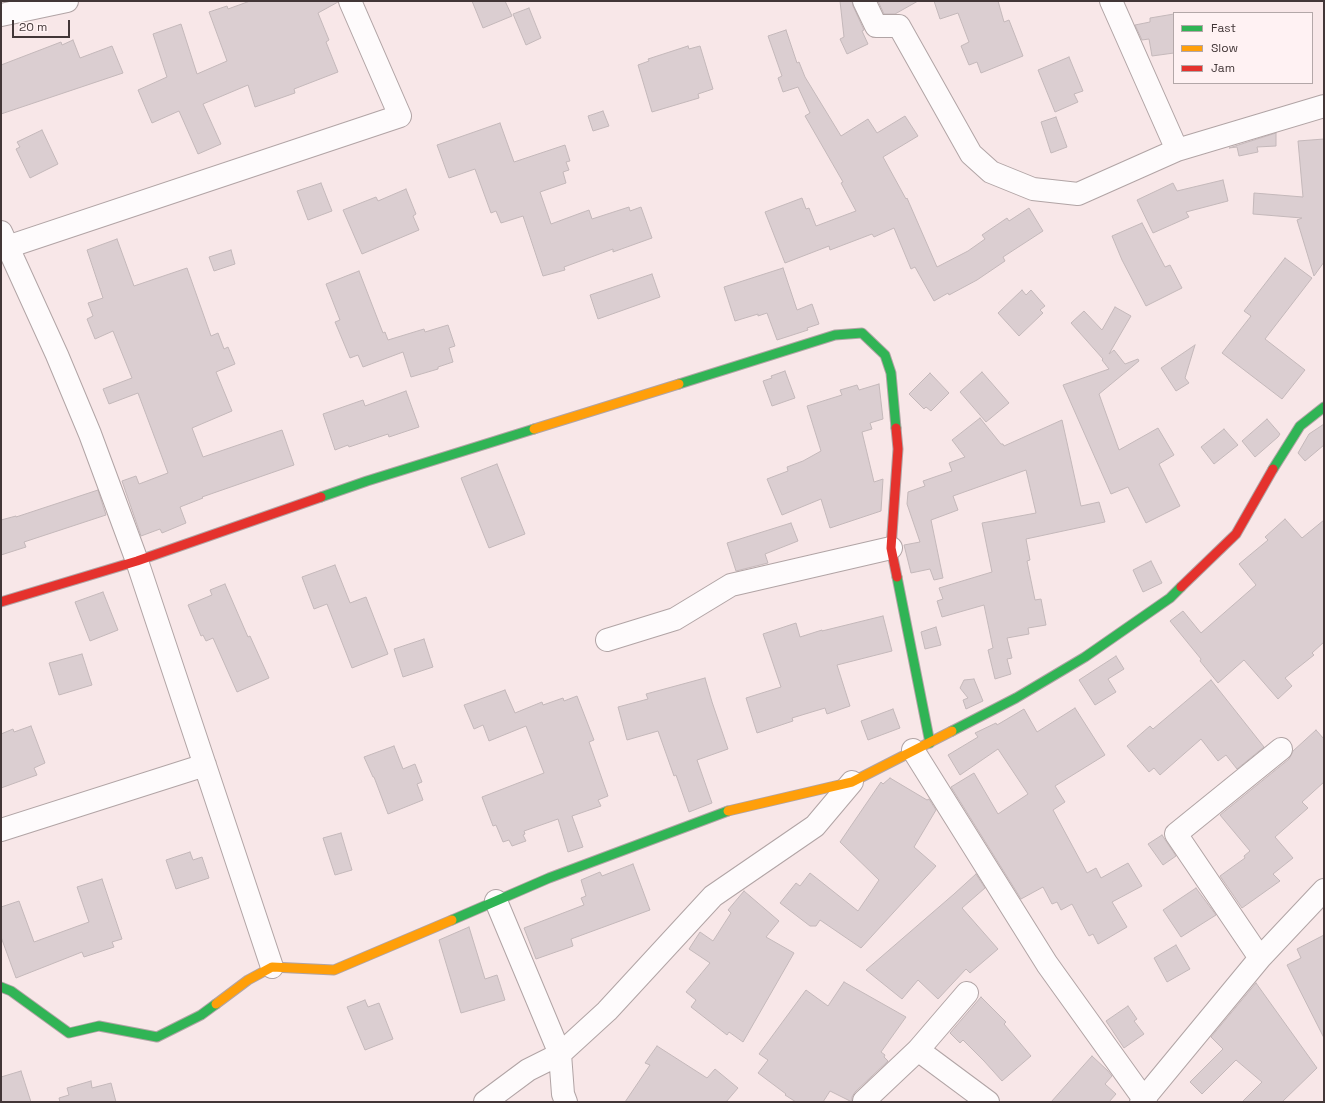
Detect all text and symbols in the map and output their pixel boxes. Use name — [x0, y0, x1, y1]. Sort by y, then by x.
scale bar — [14, 12, 72, 38]
legend — [1173, 12, 1313, 84]
text: 20 m — [19, 19, 47, 35]
text: Fast — [1211, 20, 1236, 36]
text: Slow — [1211, 40, 1238, 56]
text: Jam — [1211, 60, 1235, 76]

